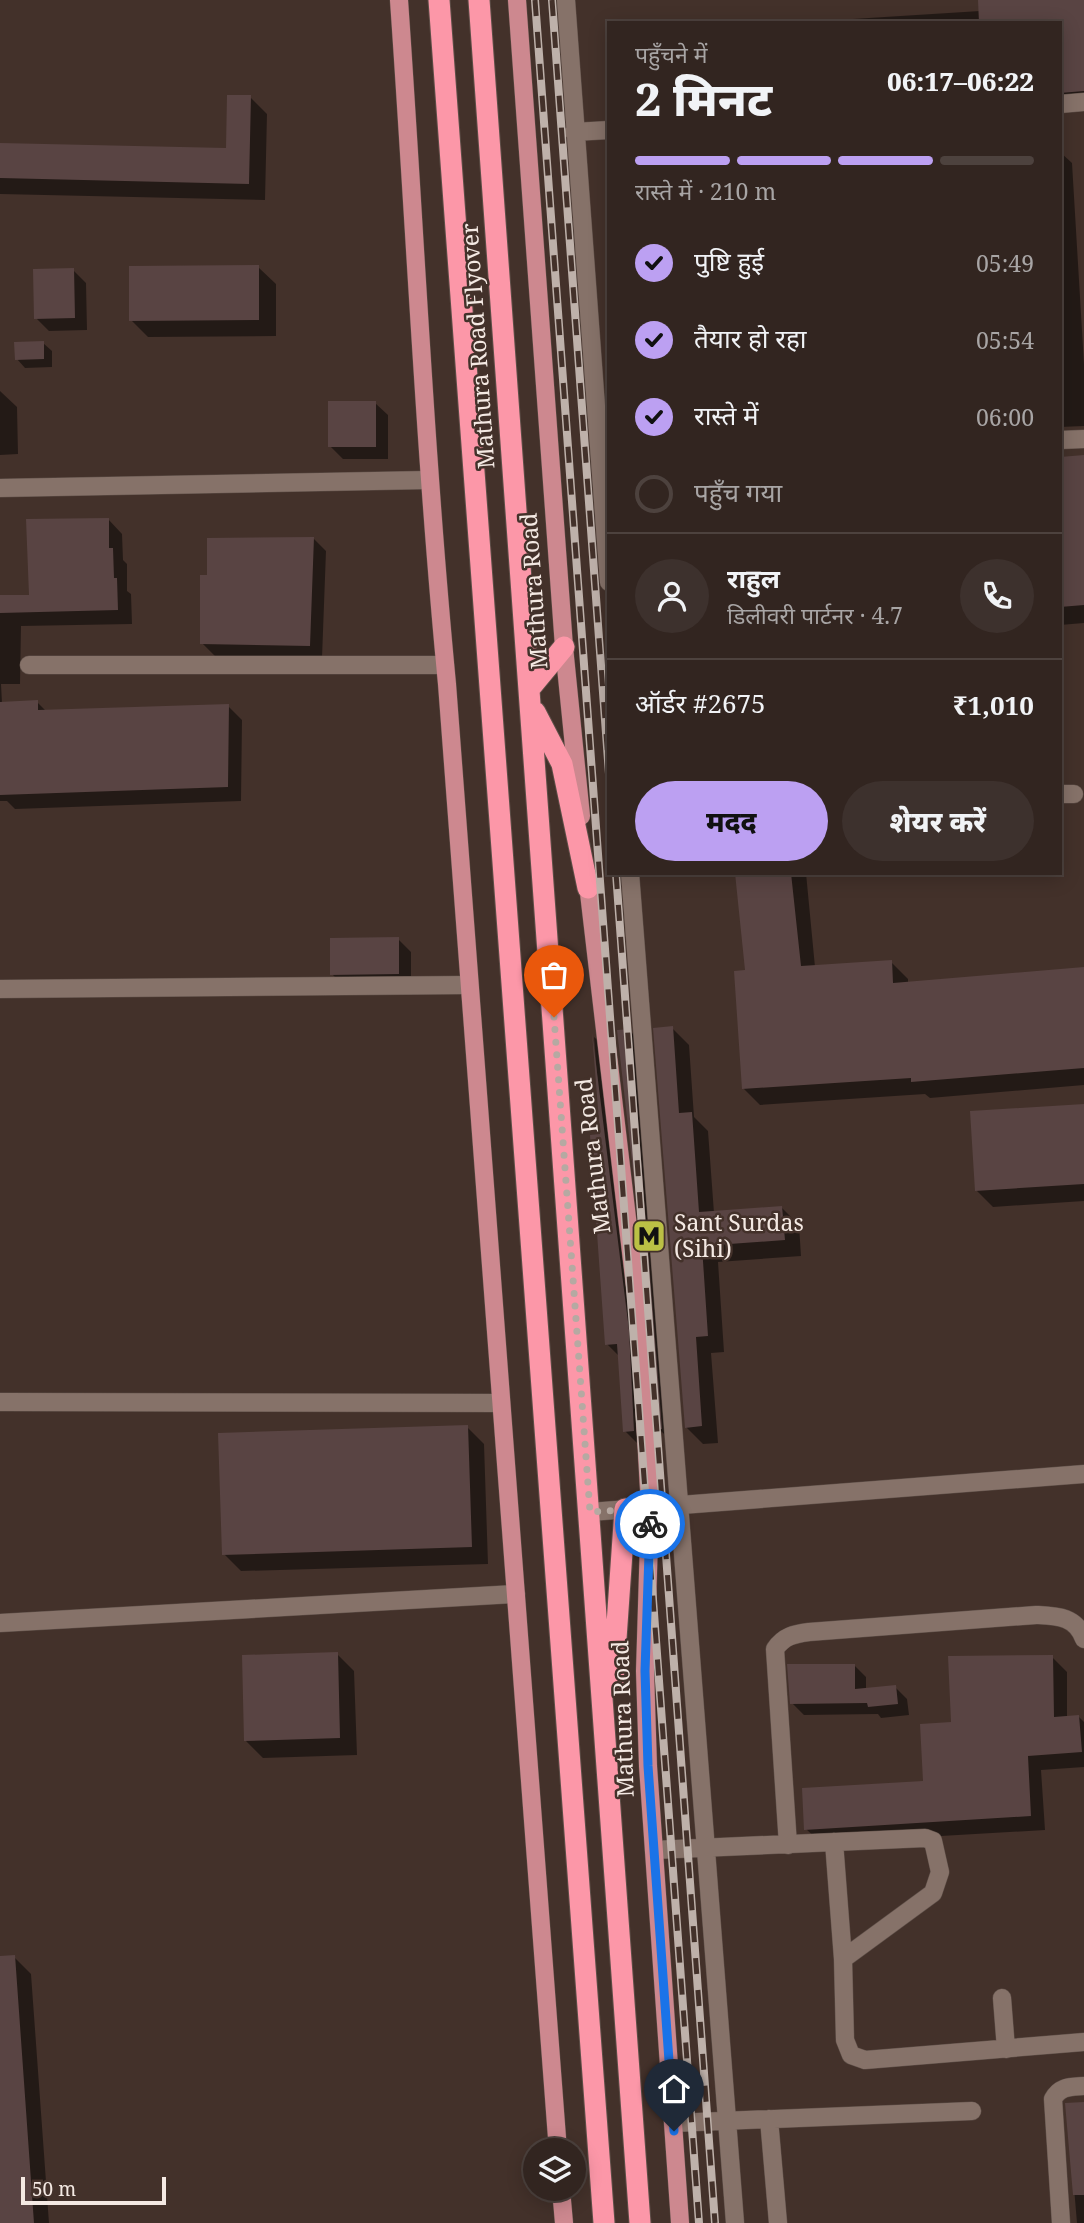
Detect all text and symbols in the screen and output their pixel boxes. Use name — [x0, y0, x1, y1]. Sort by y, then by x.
text: पहुँचने में — [635, 38, 707, 70]
text: 06:17–06:22 — [887, 63, 1034, 99]
text: 2 मिनट — [635, 67, 772, 129]
text: रास्ते में · 210 m — [635, 175, 776, 207]
street label: Mathura Road Flyover — [452, 222, 502, 470]
text: पुष्टि हुई — [694, 243, 764, 279]
icon: check — [635, 244, 673, 282]
text: 05:49 — [976, 247, 1034, 279]
text: तैयार हो रहा — [694, 320, 807, 356]
icon: check — [635, 321, 673, 359]
text: 05:54 — [976, 324, 1034, 356]
text: रास्ते में — [694, 397, 759, 433]
icon: check — [635, 398, 673, 436]
text: 06:00 — [976, 401, 1034, 433]
text: पहुँच गया — [694, 474, 782, 510]
street label: Mathura Road — [512, 512, 554, 670]
button: person — [635, 559, 709, 633]
button: phone — [960, 559, 1034, 633]
text: राहुल — [727, 560, 780, 596]
text: डिलीवरी पार्टनर · 4.7 — [727, 599, 903, 631]
text: ऑर्डर #2675 — [635, 685, 766, 721]
text: ₹1,010 — [953, 687, 1034, 723]
button: मदद — [635, 781, 828, 861]
button: शेयर करें — [842, 781, 1034, 861]
pin — [524, 945, 584, 1017]
icon: bag — [535, 956, 573, 994]
street label: Mathura Road — [567, 1076, 617, 1236]
place label: Sant Surdas (Sihi) — [674, 1206, 804, 1264]
metro station icon: Sant Surdas (Sihi) — [630, 1217, 668, 1255]
courier — [615, 1489, 685, 1559]
icon: bike — [631, 1505, 669, 1543]
street label: Mathura Road — [603, 1640, 641, 1798]
pin — [644, 2059, 704, 2131]
icon: home — [655, 2070, 693, 2108]
map controls — [523, 2138, 586, 2201]
button: layers — [523, 2138, 586, 2201]
scale bar — [21, 2174, 166, 2206]
text: 50 m — [32, 2176, 76, 2202]

